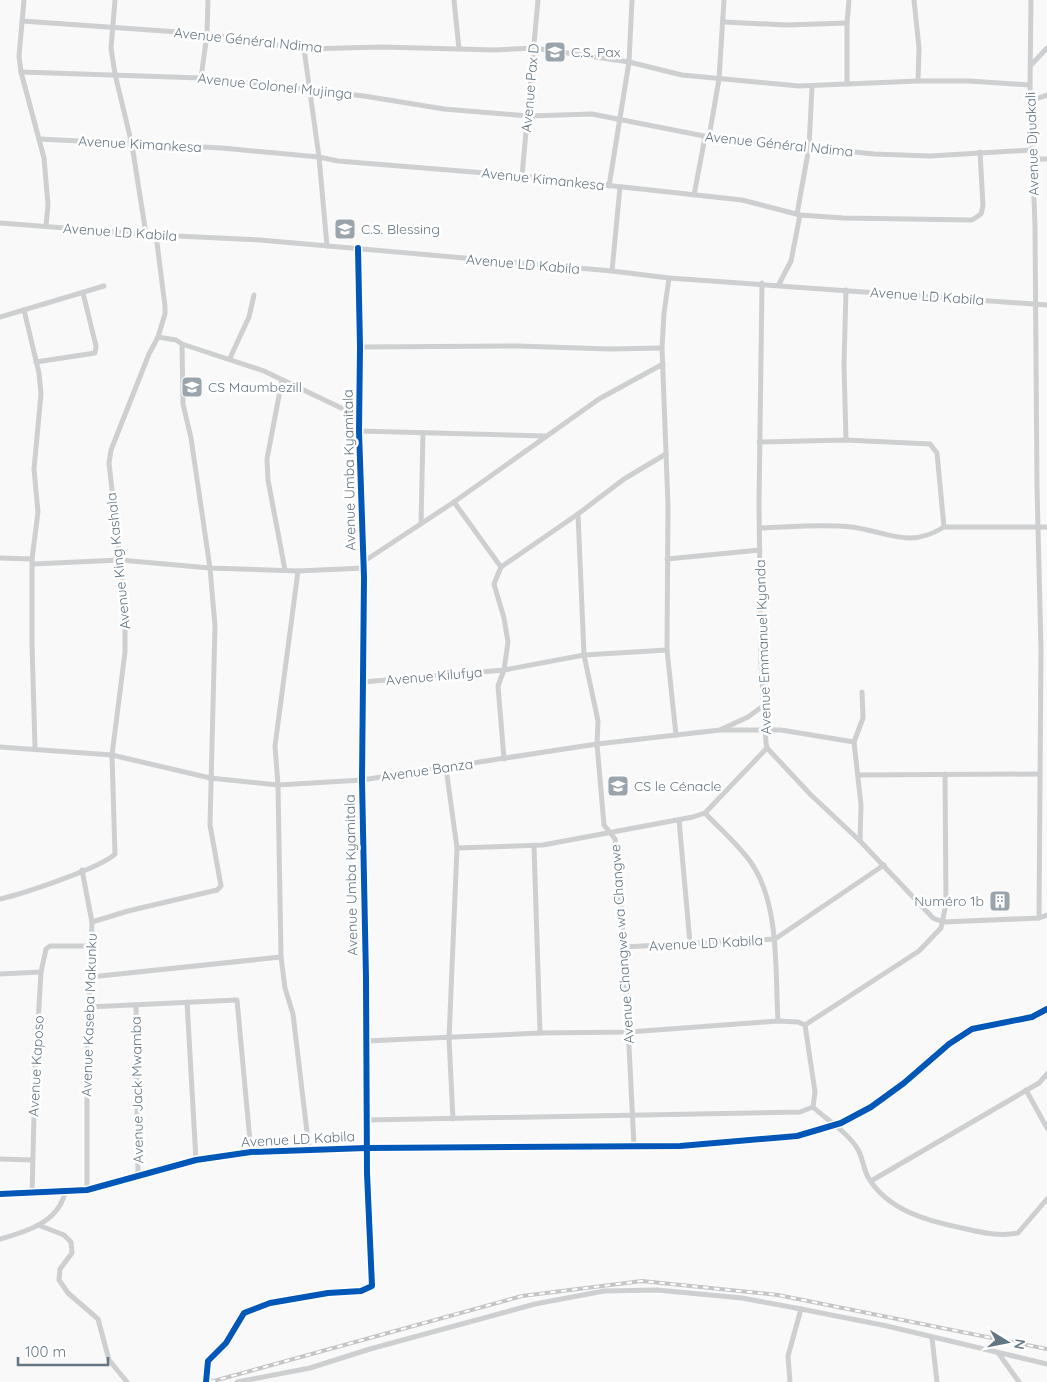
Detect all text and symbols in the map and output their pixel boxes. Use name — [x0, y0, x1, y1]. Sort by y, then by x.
street label: Avenue Général Ndima — [173, 23, 323, 57]
school or university icon: C.S. Pax — [543, 40, 567, 64]
street label: Avenue Pax D — [517, 43, 543, 133]
place label: C.S. Pax — [571, 43, 621, 61]
street label: Avenue Colonel Mujinga — [197, 69, 353, 103]
street label: Avenue Djuakali — [1021, 92, 1043, 196]
street label: Avenue Général Ndima — [704, 127, 854, 161]
street label: Avenue Kimankesa — [78, 132, 202, 156]
street label: Avenue Kimankesa — [481, 164, 605, 194]
school or university icon: C.S. Blessing — [333, 217, 357, 241]
street label: Avenue LD Kabila — [62, 219, 178, 245]
place label: C.S. Blessing — [361, 220, 440, 238]
street label: Avenue LD Kabila — [465, 250, 581, 278]
street label: Avenue LD Kabila — [869, 283, 985, 309]
school or university icon: CS Maumbezill — [180, 375, 204, 399]
place label: CS Maumbezill — [208, 378, 302, 396]
street label: Avenue Umba Kyamitala — [339, 389, 359, 551]
street label: Avenue King Kashala — [102, 492, 134, 630]
street label: Avenue Emmanuel Kyanda — [751, 559, 775, 735]
street label: Avenue Kilufya — [385, 663, 483, 689]
street label: Avenue Banza — [380, 755, 474, 785]
school or university icon: CS le Cénacle — [606, 774, 630, 798]
place label: CS le Cénacle — [634, 777, 722, 795]
street label: Avenue Umba Kyamitala — [341, 794, 361, 956]
street label: Avenue Changwe wa Changwe — [606, 843, 638, 1044]
building icon: Numéro 1b — [988, 889, 1012, 913]
place label: Numéro 1b — [914, 892, 984, 910]
street label: Avenue LD Kabila — [649, 931, 763, 955]
street label: Avenue Kaseba Makunku — [77, 933, 101, 1097]
street label: Avenue Kaposo — [24, 1015, 48, 1117]
street label: Avenue Jack Mwamba — [127, 1016, 147, 1164]
street label: Avenue LD Kabila — [241, 1127, 355, 1151]
north arrow — [982, 1317, 1032, 1367]
scale bar — [18, 1334, 108, 1366]
text: N — [1010, 1338, 1030, 1351]
text: 100 m — [25, 1342, 66, 1361]

